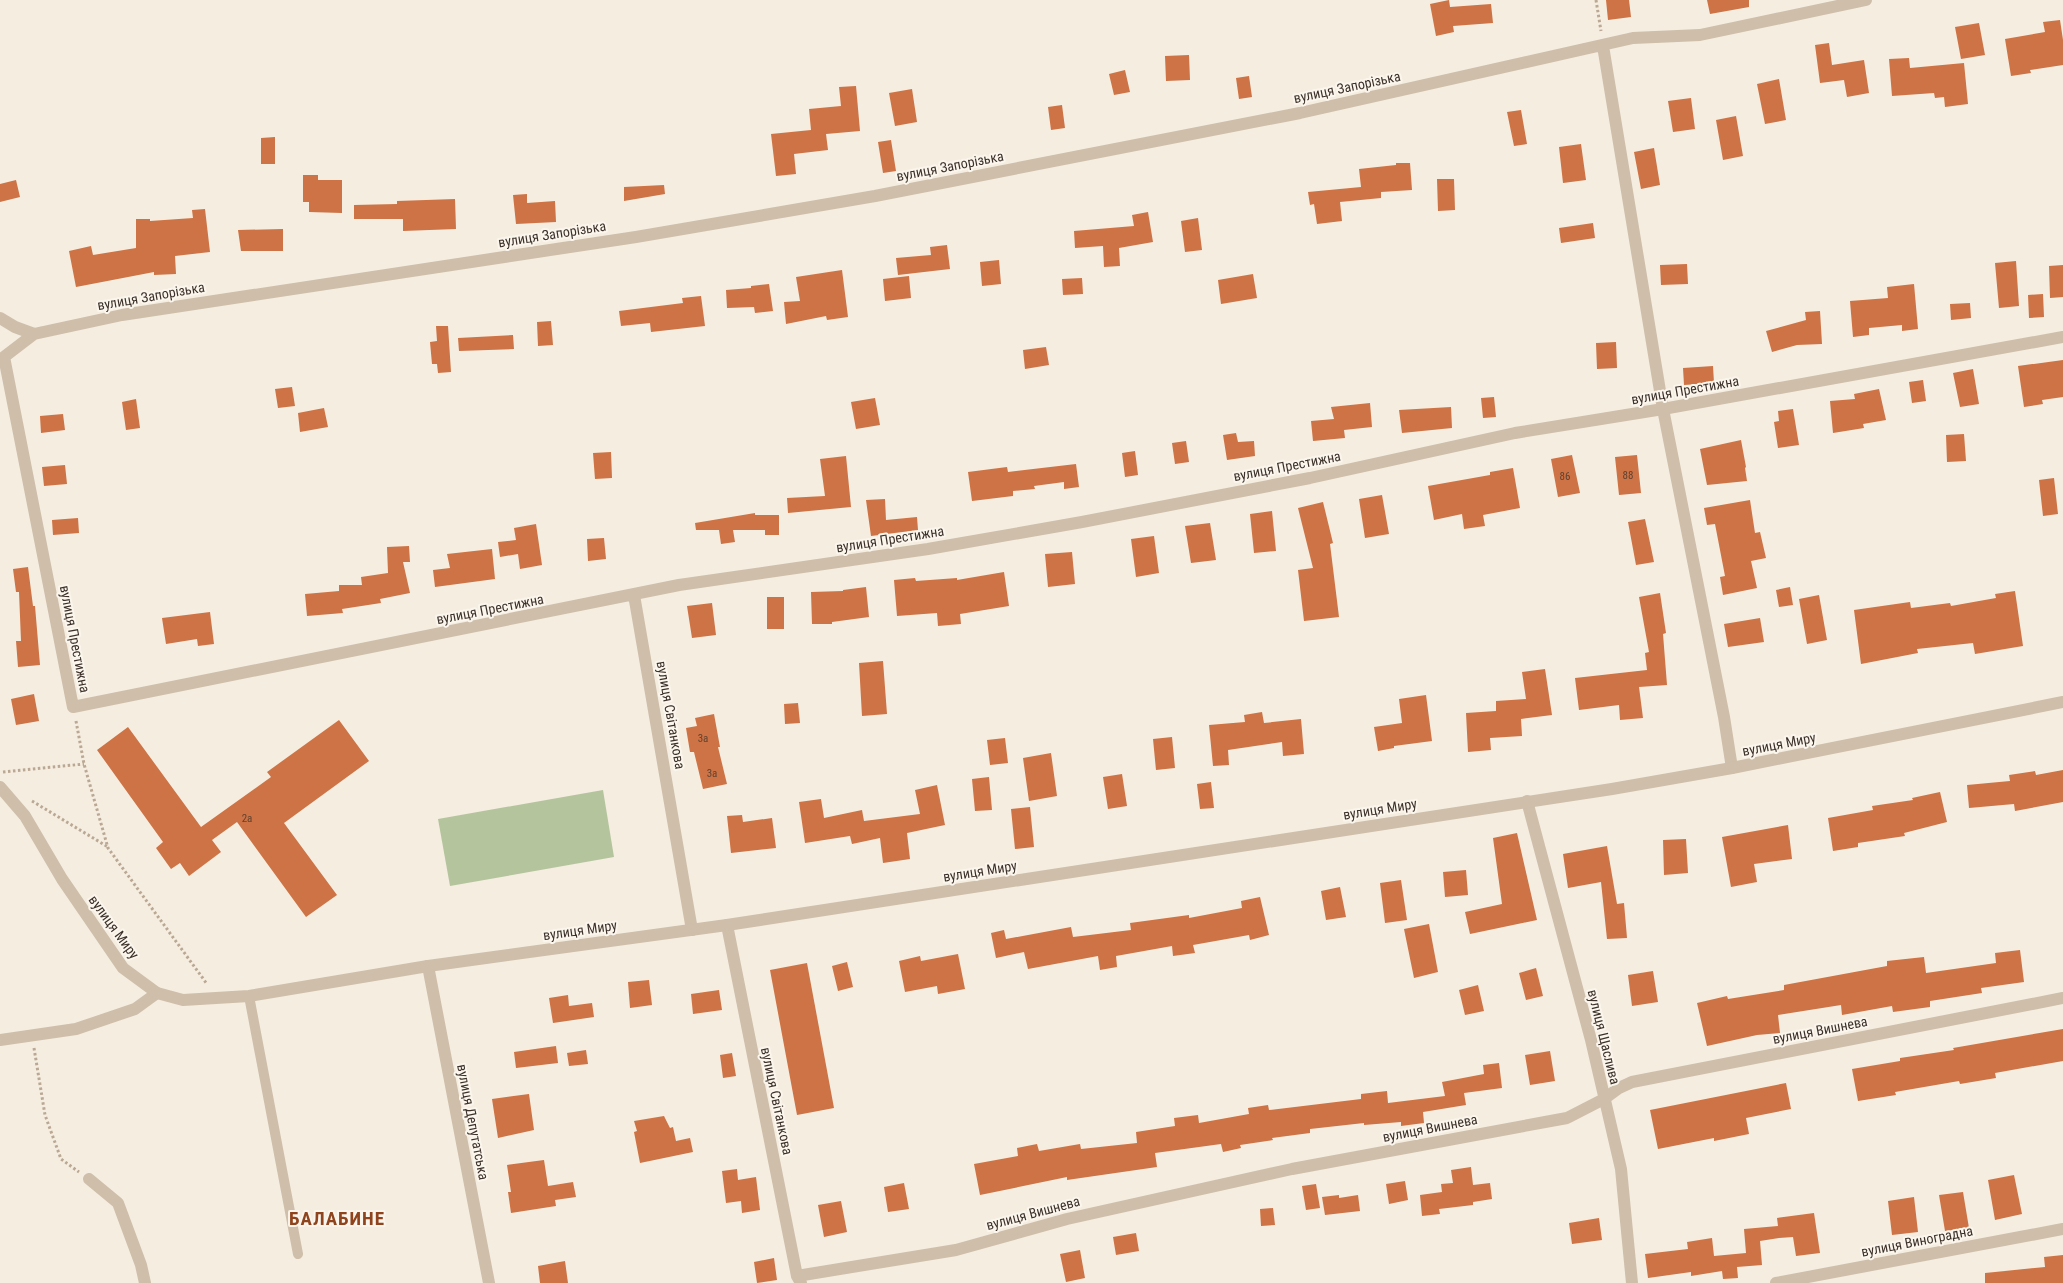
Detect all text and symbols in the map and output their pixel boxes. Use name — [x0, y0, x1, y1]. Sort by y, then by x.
street label: вулиця Запорізька — [1292, 68, 1402, 106]
street label: вулиця Запорізька — [895, 148, 1005, 184]
street label: вулиця Запорізька — [497, 218, 607, 250]
street label: вулиця Запорізька — [96, 279, 206, 313]
street label: вулиця Престижна — [1630, 373, 1740, 407]
street label: вулиця Престижна — [1232, 448, 1342, 484]
house number: 88 — [1623, 469, 1633, 482]
house number: 86 — [1560, 470, 1570, 483]
street label: вулиця Престижна — [835, 523, 945, 555]
street label: вулиця Престижна — [57, 584, 93, 694]
street label: вулиця Престижна — [435, 591, 545, 627]
street label: вулиця Світанкова — [654, 660, 688, 770]
street label: вулиця Миру — [1741, 729, 1817, 759]
house number: 3а — [698, 732, 708, 745]
house number: 3а — [707, 767, 717, 780]
street label: вулиця Миру — [1342, 795, 1418, 823]
house number: 2а — [242, 812, 252, 825]
street label: вулиця Миру — [942, 857, 1018, 885]
street label: вулиця Миру — [86, 892, 142, 962]
street label: вулиця Миру — [542, 917, 618, 943]
street label: вулиця Щаслива — [1584, 988, 1624, 1086]
street label: вулиця Вишнева — [1771, 1013, 1869, 1047]
street label: вулиця Світанкова — [758, 1046, 796, 1156]
street label: вулиця Депутатська — [454, 1063, 492, 1181]
street label: вулиця Вишнева — [1381, 1111, 1479, 1145]
street label: вулиця Вишнева — [984, 1193, 1082, 1233]
district label: БАЛАБИНЕ — [289, 1207, 385, 1230]
street label: вулиця Виноградна — [1860, 1222, 1974, 1260]

